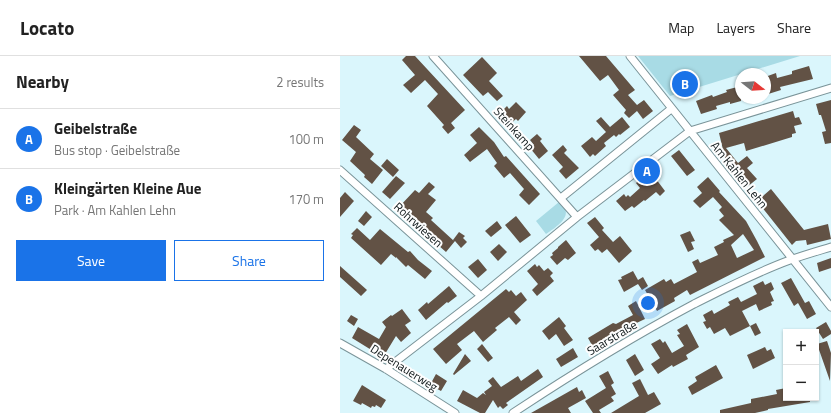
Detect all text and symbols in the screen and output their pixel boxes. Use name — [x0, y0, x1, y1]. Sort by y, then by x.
text: Locato — [20, 13, 74, 42]
text: Map — [668, 17, 694, 38]
text: Layers — [716, 17, 755, 38]
text: Share — [777, 17, 811, 38]
north arrow — [735, 68, 771, 104]
text: Nearby — [16, 69, 69, 95]
pin: B — [672, 69, 698, 99]
text: 2 results — [276, 72, 324, 92]
street label: Steinkamp — [489, 102, 539, 155]
text: Geibelstraße — [54, 117, 137, 140]
text: A — [25, 129, 33, 149]
text: 100 m — [288, 129, 324, 149]
street label: Am Kahlen Lehn — [706, 137, 772, 212]
text: Bus stop · Geibelstraße — [54, 140, 180, 160]
pin: A — [634, 156, 660, 186]
text: Kleingärten Kleine Aue — [54, 177, 201, 200]
text: B — [25, 189, 33, 209]
text: 170 m — [288, 189, 324, 209]
street label: Rohrwiesen — [390, 197, 447, 252]
text: Park · Am Kahlen Lehn — [54, 200, 176, 220]
button: Save — [16, 240, 166, 281]
button: Share — [174, 240, 324, 281]
your location — [638, 293, 658, 313]
street label: Saarstraße — [583, 315, 640, 360]
map controls — [783, 329, 819, 401]
button: + — [783, 329, 819, 365]
street label: Depenauerweg — [367, 339, 442, 396]
button: − — [783, 365, 819, 401]

